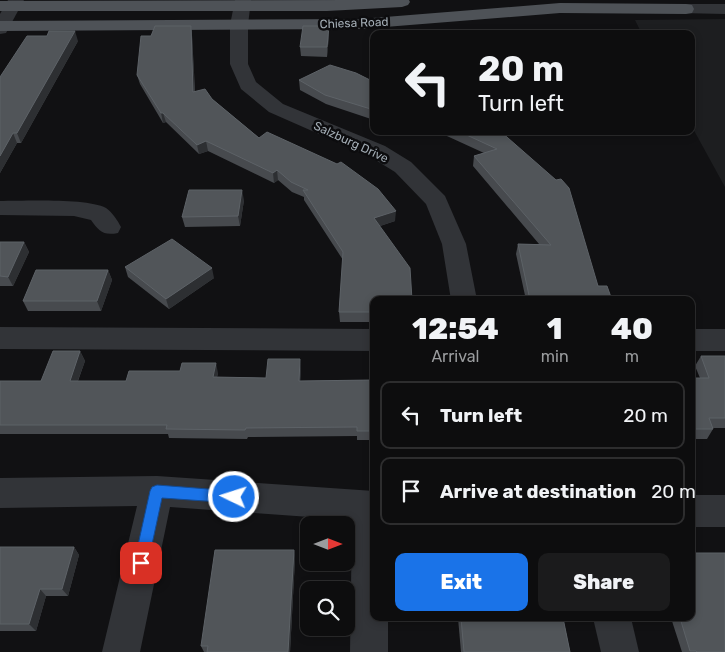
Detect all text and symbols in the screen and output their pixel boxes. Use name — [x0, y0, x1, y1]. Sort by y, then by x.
street label: Chiesa Road — [319, 15, 389, 31]
text: 20 m — [478, 48, 564, 90]
icon: left — [395, 50, 460, 115]
text: Turn left — [478, 90, 564, 117]
street label: Salzburg Drive — [311, 119, 391, 166]
text: 12:54 — [412, 311, 499, 347]
text: 1 — [547, 311, 563, 347]
text: 40 — [611, 311, 653, 347]
text: Arrival — [431, 347, 479, 366]
text: min — [541, 347, 569, 366]
text: m — [625, 347, 639, 366]
icon: left — [397, 401, 425, 429]
text: Turn left — [440, 404, 522, 427]
text: 20 m — [623, 404, 668, 427]
position arrow — [207, 470, 259, 522]
icon: arrive — [397, 477, 425, 505]
text: Arrive at destination — [440, 480, 636, 503]
text: 20 m — [651, 480, 696, 503]
north arrow — [300, 516, 355, 571]
map controls — [300, 516, 355, 636]
pin — [120, 542, 162, 584]
icon: arrive — [127, 549, 155, 577]
button: Exit — [395, 553, 528, 611]
button: Share — [538, 553, 670, 611]
button: search — [300, 581, 355, 636]

